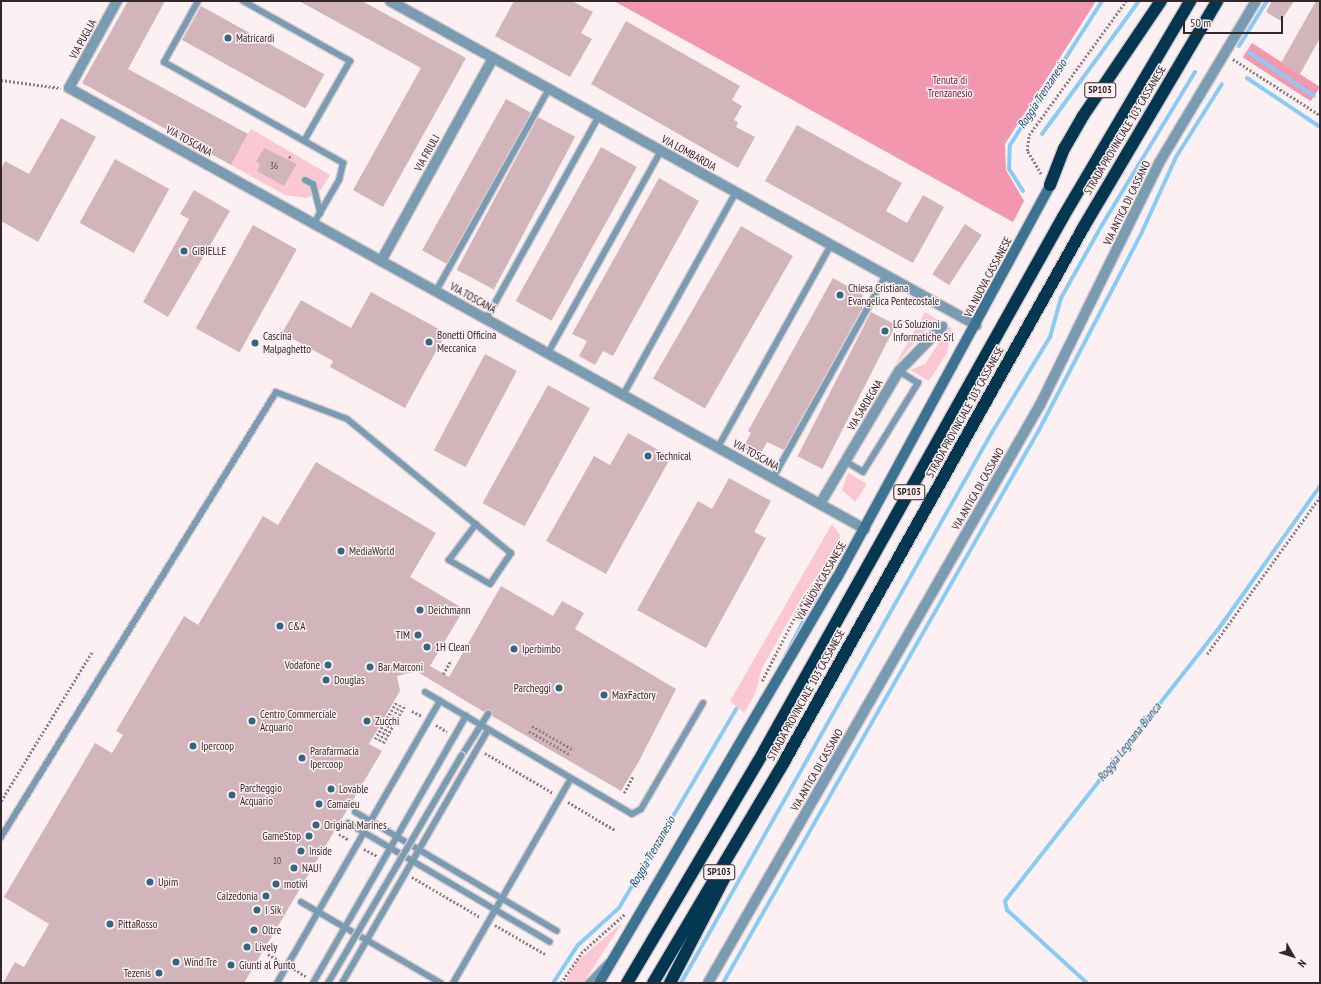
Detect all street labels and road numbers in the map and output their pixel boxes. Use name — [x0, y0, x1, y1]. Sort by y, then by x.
street label: VIA PUGLIA — [67, 17, 99, 61]
street label: STRADA PROVINCIALE 103 CASSANESE — [1081, 63, 1169, 197]
road number: SP103 — [1084, 82, 1116, 98]
street label: VIA TOSCANA — [163, 123, 215, 159]
street label: VIA FRIULI — [411, 132, 443, 174]
street label: VIA LOMBARDIA — [659, 132, 719, 174]
street label: VIA ANTICA DI CASSANO — [1101, 158, 1153, 248]
street label: VIA NUOVA CASSANESE — [961, 234, 1015, 320]
street label: VIA TOSCANA — [447, 280, 499, 316]
street label: STRADA PROVINCIALE 103 CASSANESE — [923, 344, 1007, 480]
street label: VIA SARDEGNA — [845, 377, 885, 433]
street label: VIA TOSCANA — [730, 437, 782, 473]
street label: VIA ANTICA DI CASSANO — [949, 445, 1007, 533]
road number: SP103 — [893, 484, 925, 500]
street label: VIA NUOVA CASSANESE — [793, 539, 849, 623]
street label: STRADA PROVINCIALE 103 CASSANESE — [764, 627, 848, 763]
street label: VIA ANTICA DI CASSANO — [788, 726, 846, 814]
road number: SP103 — [703, 864, 735, 880]

